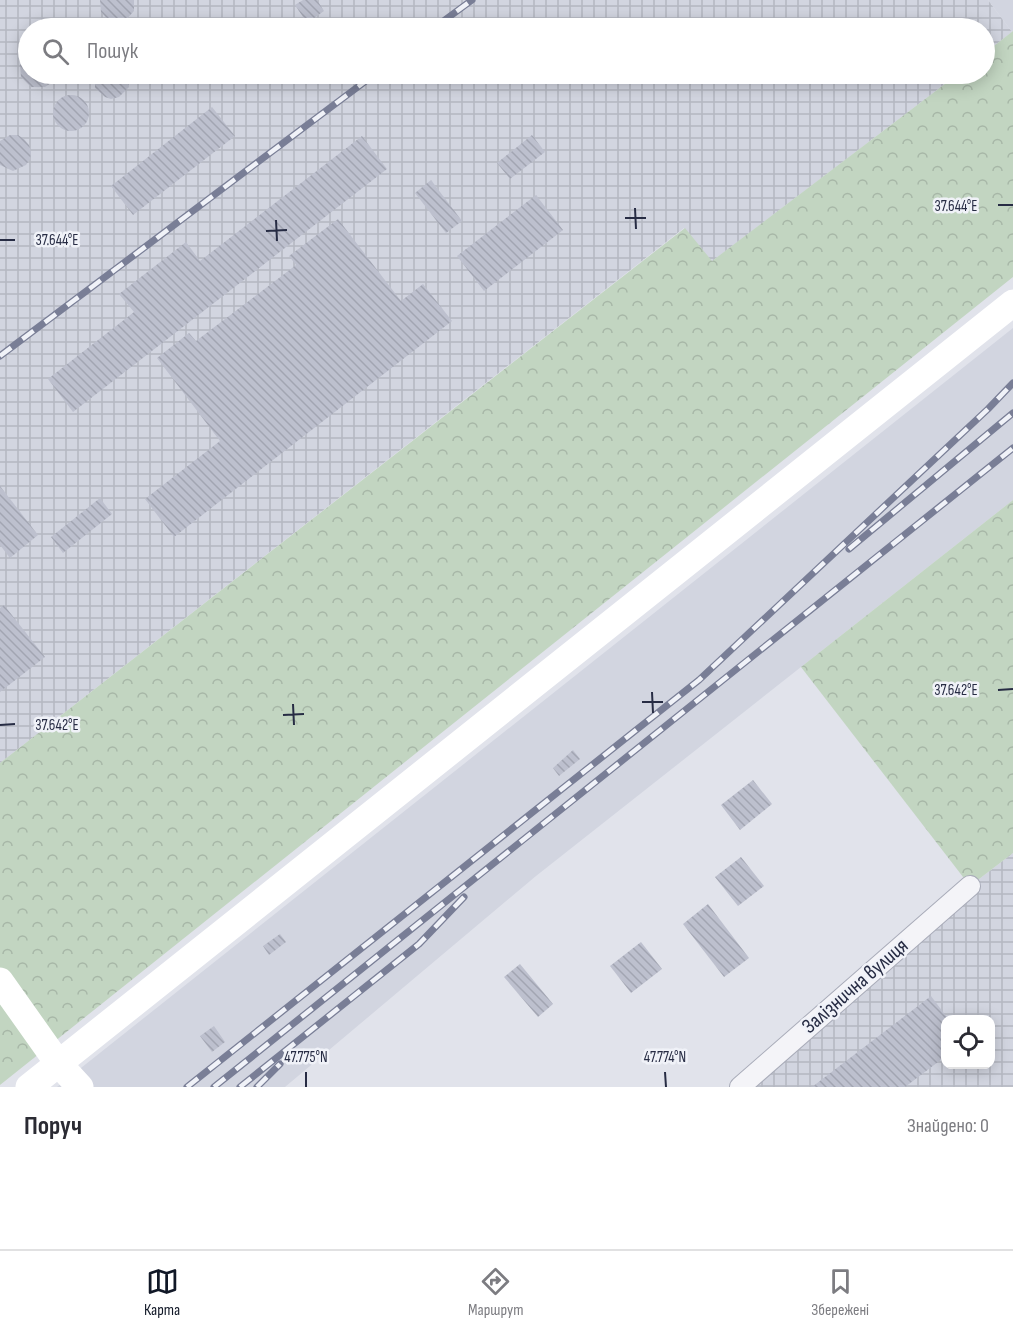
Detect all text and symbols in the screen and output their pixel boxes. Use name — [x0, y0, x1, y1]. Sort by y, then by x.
search box — [18, 18, 995, 84]
icon: search — [39, 35, 72, 68]
text: Пошук — [87, 38, 138, 65]
text: 37.644°E — [935, 197, 977, 216]
text: 37.644°E — [36, 231, 78, 250]
text: 37.642°E — [934, 681, 978, 700]
text: 37.642°E — [35, 716, 79, 735]
street label: Залізнична вулиця — [797, 933, 913, 1039]
map controls — [941, 1015, 995, 1069]
button: locate — [941, 1015, 995, 1069]
text: 47.775°N — [284, 1048, 328, 1067]
text: 47.774°N — [644, 1048, 686, 1067]
text: Поруч — [24, 1111, 82, 1142]
text: Знайдено: 0 — [907, 1114, 989, 1138]
tab: Карта — [144, 1265, 180, 1320]
tab: Маршрут — [468, 1265, 523, 1320]
tab: Збережені — [811, 1265, 869, 1320]

